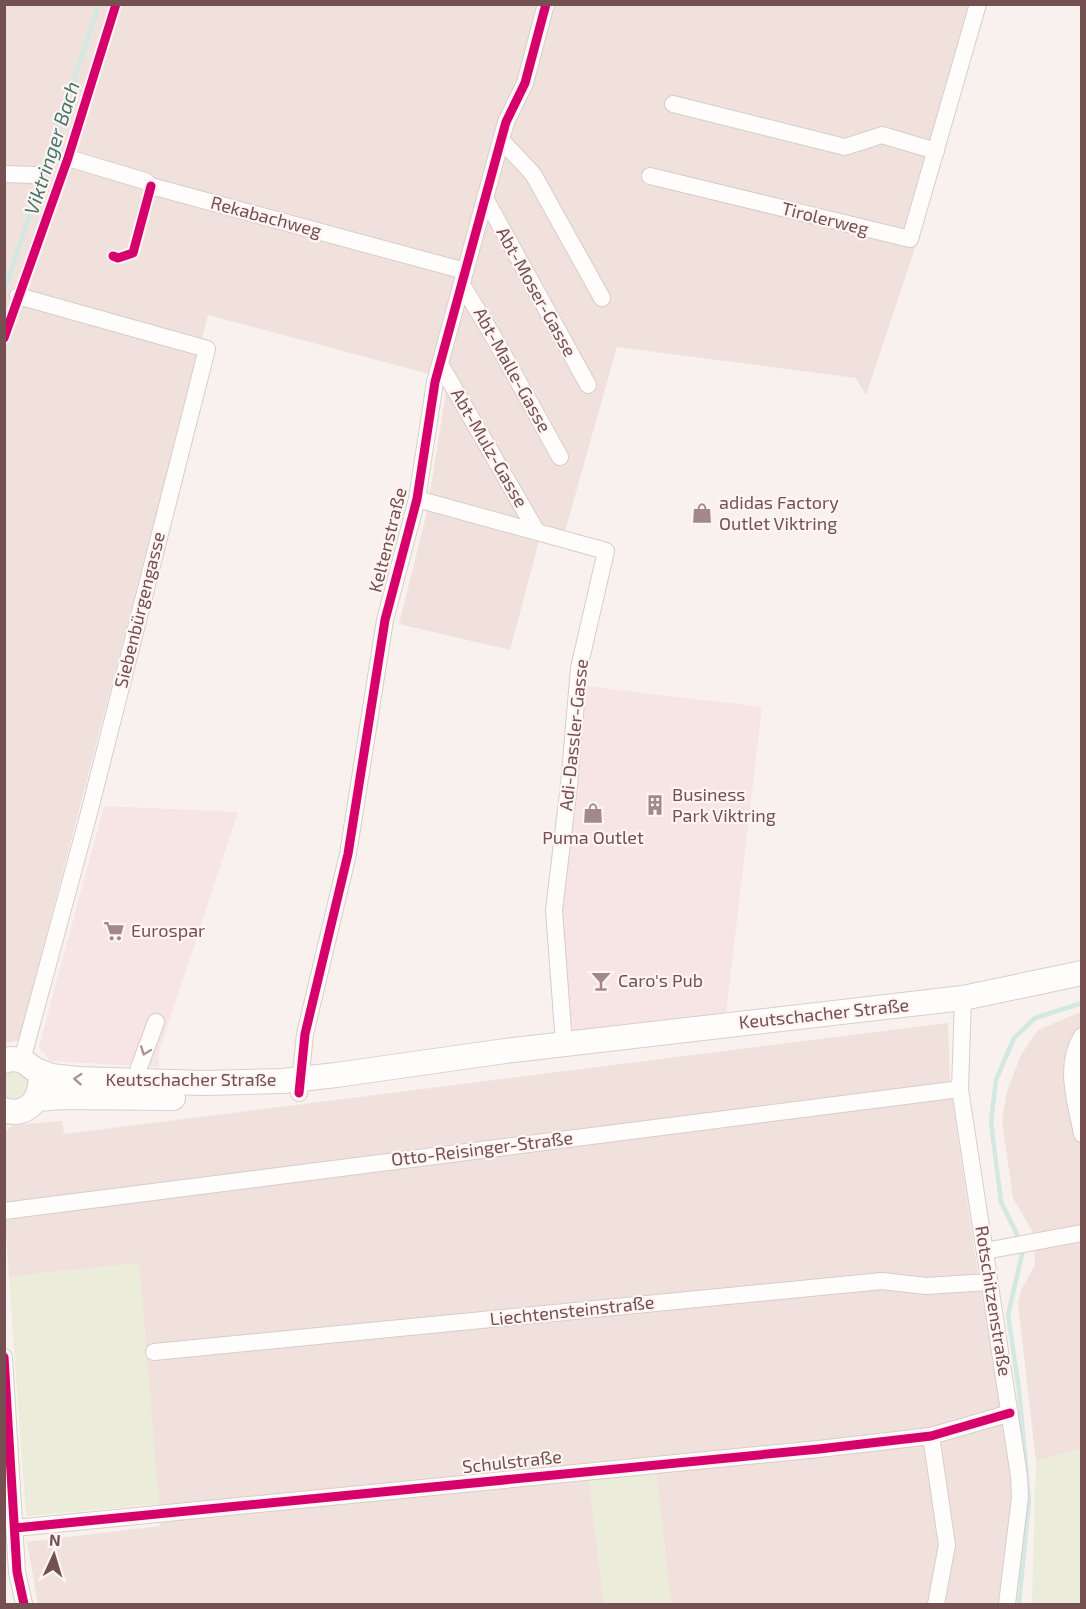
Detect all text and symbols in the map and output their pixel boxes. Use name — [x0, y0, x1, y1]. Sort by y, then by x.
water label: Viktringer Bach — [18, 78, 84, 217]
street label: Rekabachweg — [209, 191, 324, 241]
street label: Tirolerweg — [779, 197, 871, 239]
street label: Abt-Moser-Gasse — [492, 223, 582, 360]
street label: Abt-Malle-Gasse — [469, 303, 556, 436]
street label: Abt-Mulz-Gasse — [447, 384, 533, 511]
street label: Keltenstraße — [363, 485, 411, 594]
place label: adidas Factory Outlet Viktring — [719, 491, 839, 534]
shop icon: adidas Factory Outlet Viktring — [690, 501, 714, 525]
street label: Siebenbürgengasse — [109, 529, 169, 690]
street label: Adi-Dassler-Gasse — [554, 658, 592, 812]
place label: Business Park Viktring — [672, 783, 776, 826]
building icon: Business Park Viktring — [643, 793, 667, 817]
shop icon: Puma Outlet — [581, 801, 605, 825]
place label: Puma Outlet — [542, 826, 644, 848]
supermarket icon: Eurospar — [102, 919, 126, 943]
place label: Eurospar — [131, 919, 205, 941]
bar icon: Caro's Pub — [589, 969, 613, 993]
place label: Caro's Pub — [618, 969, 703, 991]
street label: Keutschacher Straße — [738, 993, 910, 1033]
one-way arrow — [139, 1045, 152, 1056]
street label: Keutschacher Straße — [105, 1068, 277, 1090]
one-way arrow — [74, 1072, 83, 1085]
street label: Otto-Reisinger-Straße — [390, 1126, 574, 1170]
street label: Rotschitzenstraße — [971, 1224, 1017, 1378]
street label: Liechtensteinstraße — [489, 1290, 655, 1330]
street label: Schulstraße — [461, 1445, 563, 1477]
north arrow — [24, 1525, 84, 1585]
text: N — [49, 1530, 62, 1549]

